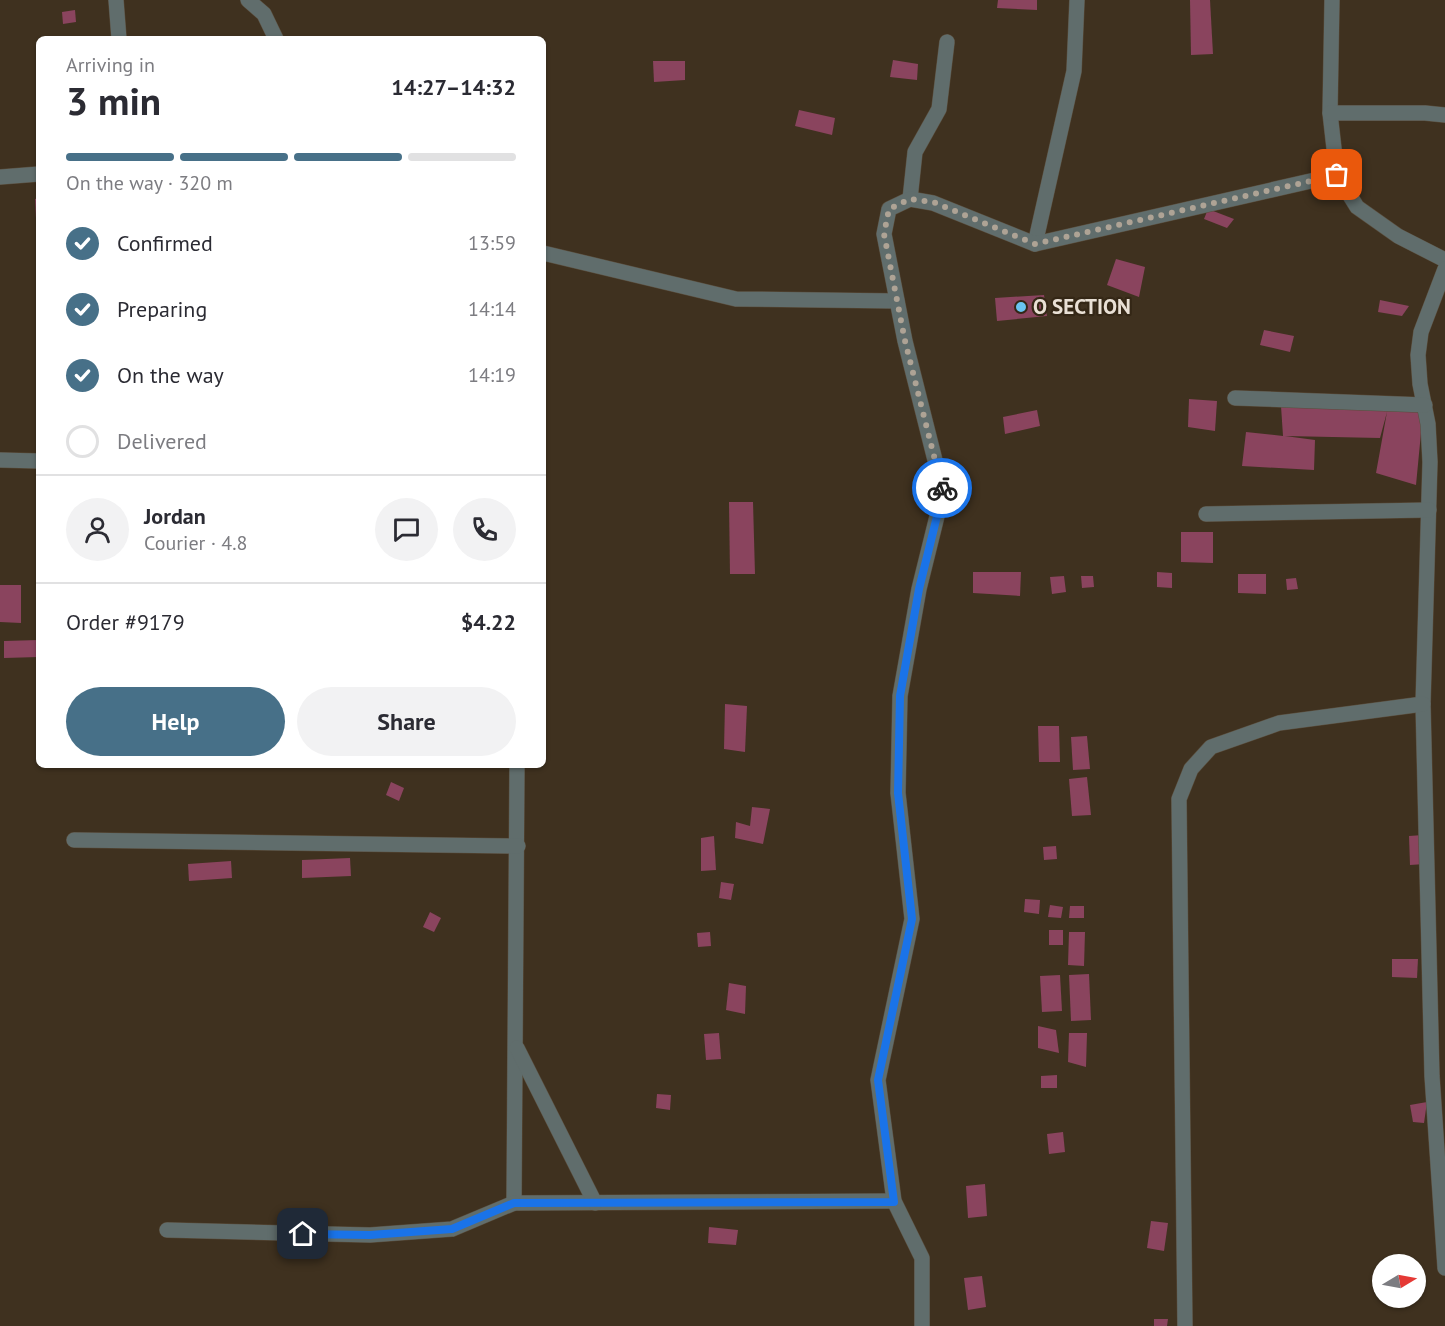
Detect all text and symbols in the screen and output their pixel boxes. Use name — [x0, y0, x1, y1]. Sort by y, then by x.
text: Arriving in — [66, 52, 155, 78]
text: 14:27–14:32 — [391, 73, 516, 101]
text: 3 min — [66, 75, 161, 126]
pin — [1311, 149, 1362, 200]
icon: bag — [1320, 158, 1353, 191]
text: On the way · 320 m — [66, 170, 233, 196]
icon: check — [66, 227, 99, 260]
text: Confirmed — [117, 229, 213, 257]
text: 13:59 — [468, 230, 516, 256]
icon: check — [66, 293, 99, 326]
place label: O SECTION — [1033, 293, 1131, 320]
text: Preparing — [117, 295, 207, 323]
text: 14:14 — [468, 296, 516, 322]
marker: O SECTION — [1014, 300, 1028, 314]
icon: check — [66, 359, 99, 392]
text: On the way — [117, 361, 224, 389]
text: 14:19 — [468, 362, 516, 388]
text: Delivered — [117, 427, 207, 455]
courier — [912, 458, 972, 518]
icon: bike — [926, 472, 959, 505]
button: person — [66, 498, 129, 561]
button: chat — [375, 498, 438, 561]
button: phone — [453, 498, 516, 561]
text: Jordan — [144, 502, 206, 530]
text: Courier · 4.8 — [144, 530, 247, 556]
text: Order #9179 — [66, 608, 185, 636]
text: $4.22 — [461, 608, 516, 636]
button: Help — [66, 687, 285, 756]
button: Share — [297, 687, 516, 756]
pin — [277, 1208, 328, 1259]
icon: home — [286, 1217, 319, 1250]
north arrow — [1372, 1254, 1426, 1308]
map controls — [1372, 1254, 1426, 1308]

